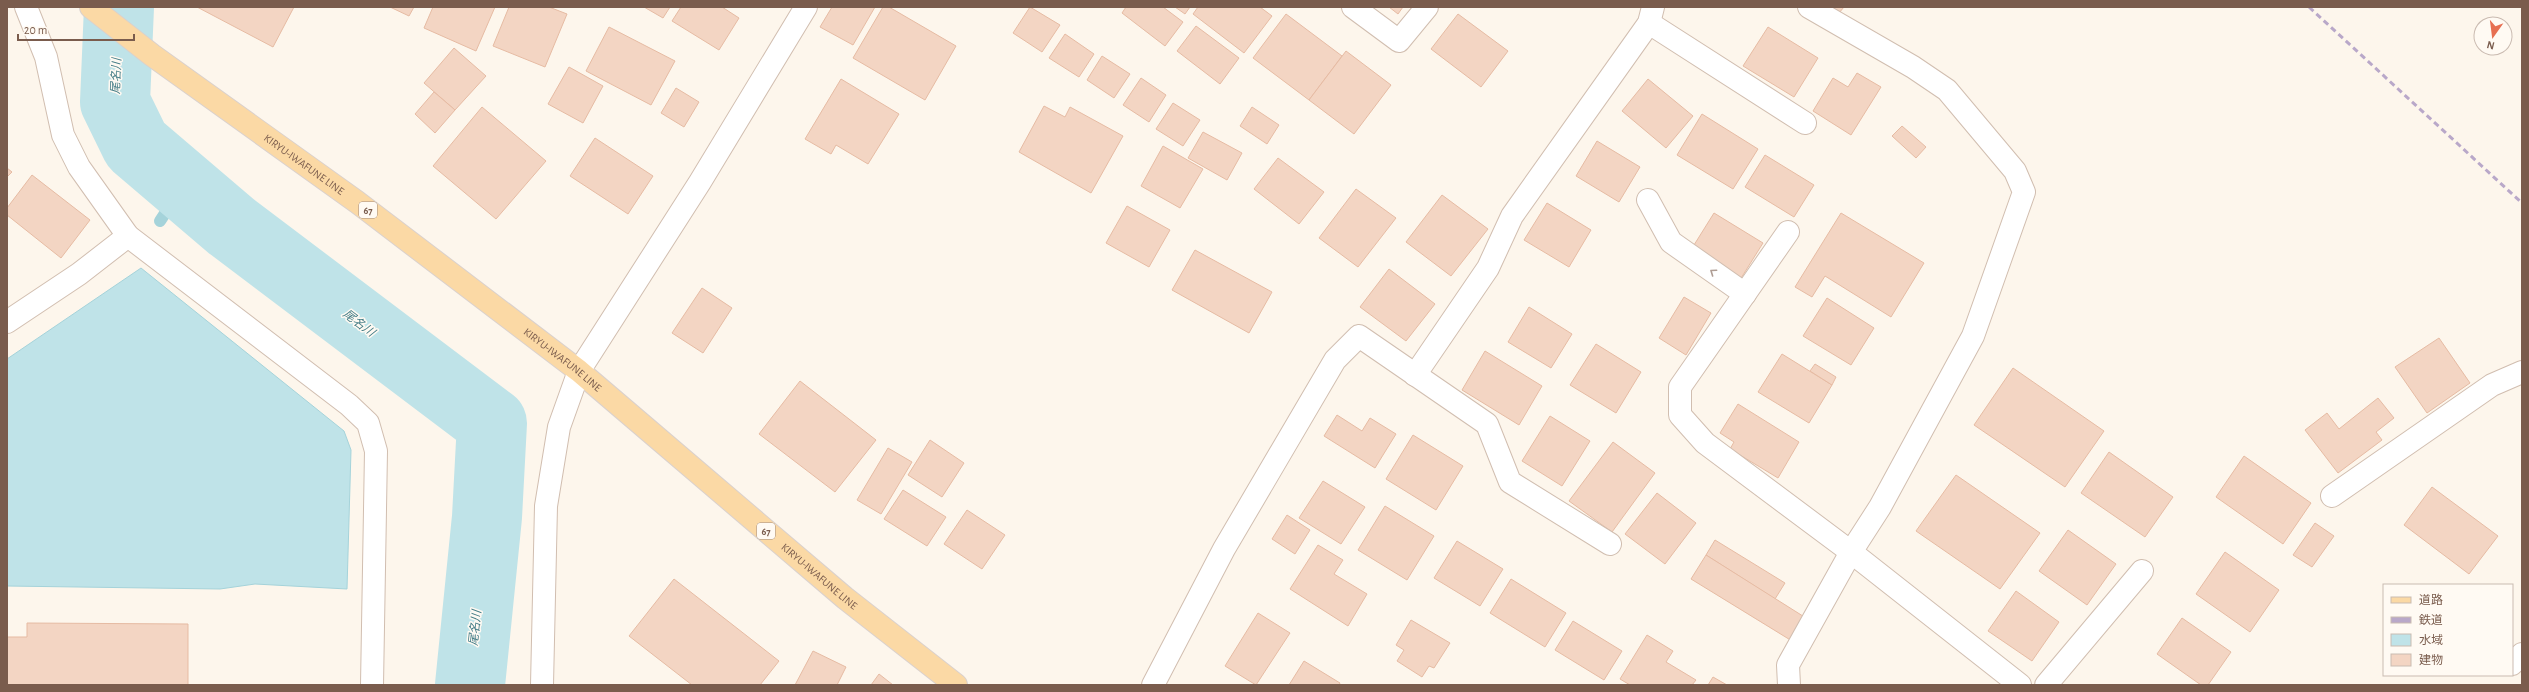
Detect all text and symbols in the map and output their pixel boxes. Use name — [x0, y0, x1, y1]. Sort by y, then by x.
scale bar — [18, 16, 134, 42]
north arrow — [2473, 16, 2513, 56]
text: 20 m — [24, 24, 47, 36]
text: N — [2486, 39, 2496, 51]
water label: 尾名川 — [108, 56, 123, 94]
street label: KIRYU-IWAFUNE LINE — [262, 132, 347, 197]
road number: 67 — [359, 202, 377, 218]
one-way arrow — [1710, 269, 1717, 276]
water label: 尾名川 — [341, 307, 379, 340]
street label: KIRYU-IWAFUNE LINE — [521, 326, 604, 394]
road number: 67 — [757, 523, 775, 539]
street label: KIRYU-IWAFUNE LINE — [779, 541, 860, 612]
legend — [2383, 584, 2513, 676]
text: 道路 — [2419, 593, 2443, 606]
water label: 尾名川 — [466, 607, 483, 647]
text: 鉄道 — [2419, 613, 2443, 626]
text: 水域 — [2419, 634, 2443, 646]
text: 建物 — [2419, 653, 2443, 666]

